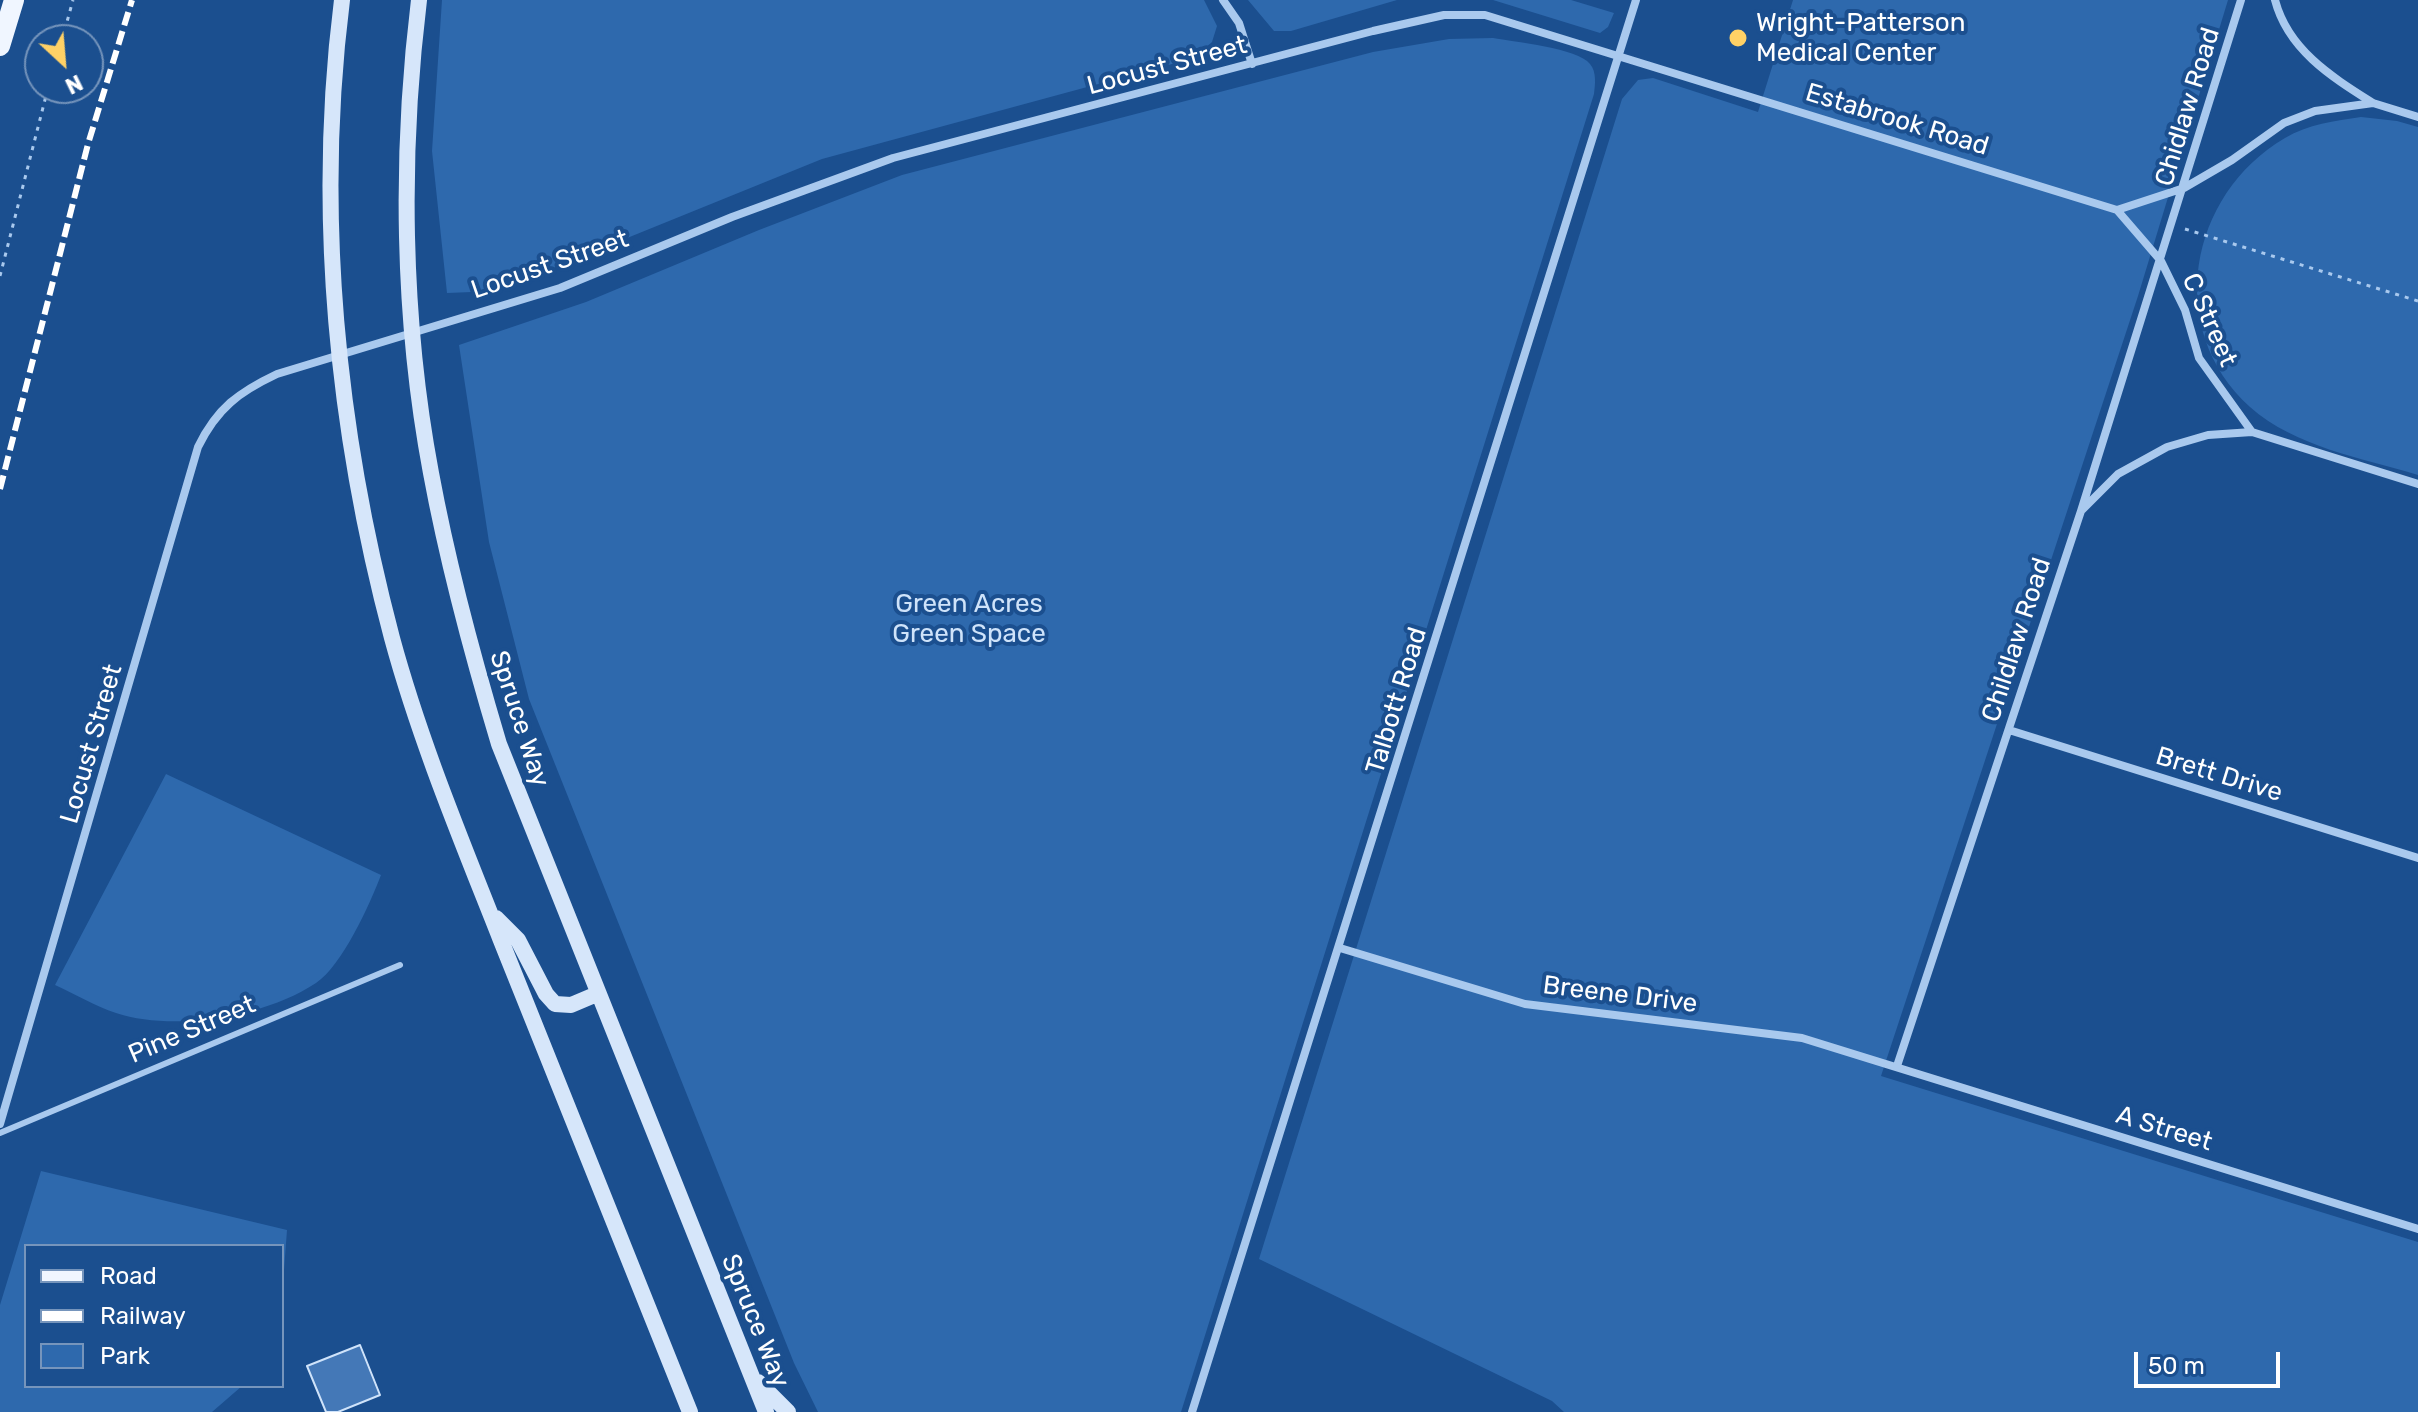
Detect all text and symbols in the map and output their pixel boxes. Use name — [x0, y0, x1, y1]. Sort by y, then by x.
place label: Wright-Patterson Medical Center — [1756, 7, 1966, 68]
north arrow — [24, 24, 104, 104]
street label: Chidlaw Road — [2149, 24, 2227, 190]
marker: Wright-Patterson Medical Center — [1727, 27, 1749, 49]
street label: Locust Street — [1084, 30, 1250, 102]
text: N — [61, 69, 87, 100]
street label: Estabrook Road — [1802, 77, 1992, 163]
street label: Locust Street — [467, 224, 633, 306]
street label: C Street — [2175, 269, 2243, 371]
street label: Childlaw Road — [1976, 554, 2058, 726]
park label: Green Acres Green Space — [892, 588, 1046, 650]
street label: Talbott Road — [1360, 624, 1434, 778]
street label: Spruce Way — [482, 647, 556, 791]
street label: Locust Street — [54, 661, 130, 827]
street label: Brett Drive — [2152, 741, 2286, 809]
street label: Breene Drive — [1541, 970, 1699, 1020]
street label: Pine Street — [124, 989, 260, 1071]
street label: A Street — [2112, 1100, 2216, 1158]
legend — [24, 1244, 284, 1388]
street label: Spruce Way — [714, 1250, 796, 1392]
text: Road — [100, 1262, 157, 1290]
text: Railway — [100, 1302, 186, 1330]
scale bar — [2138, 1336, 2284, 1386]
text: Park — [100, 1342, 150, 1370]
text: 50 m — [2148, 1352, 2205, 1380]

